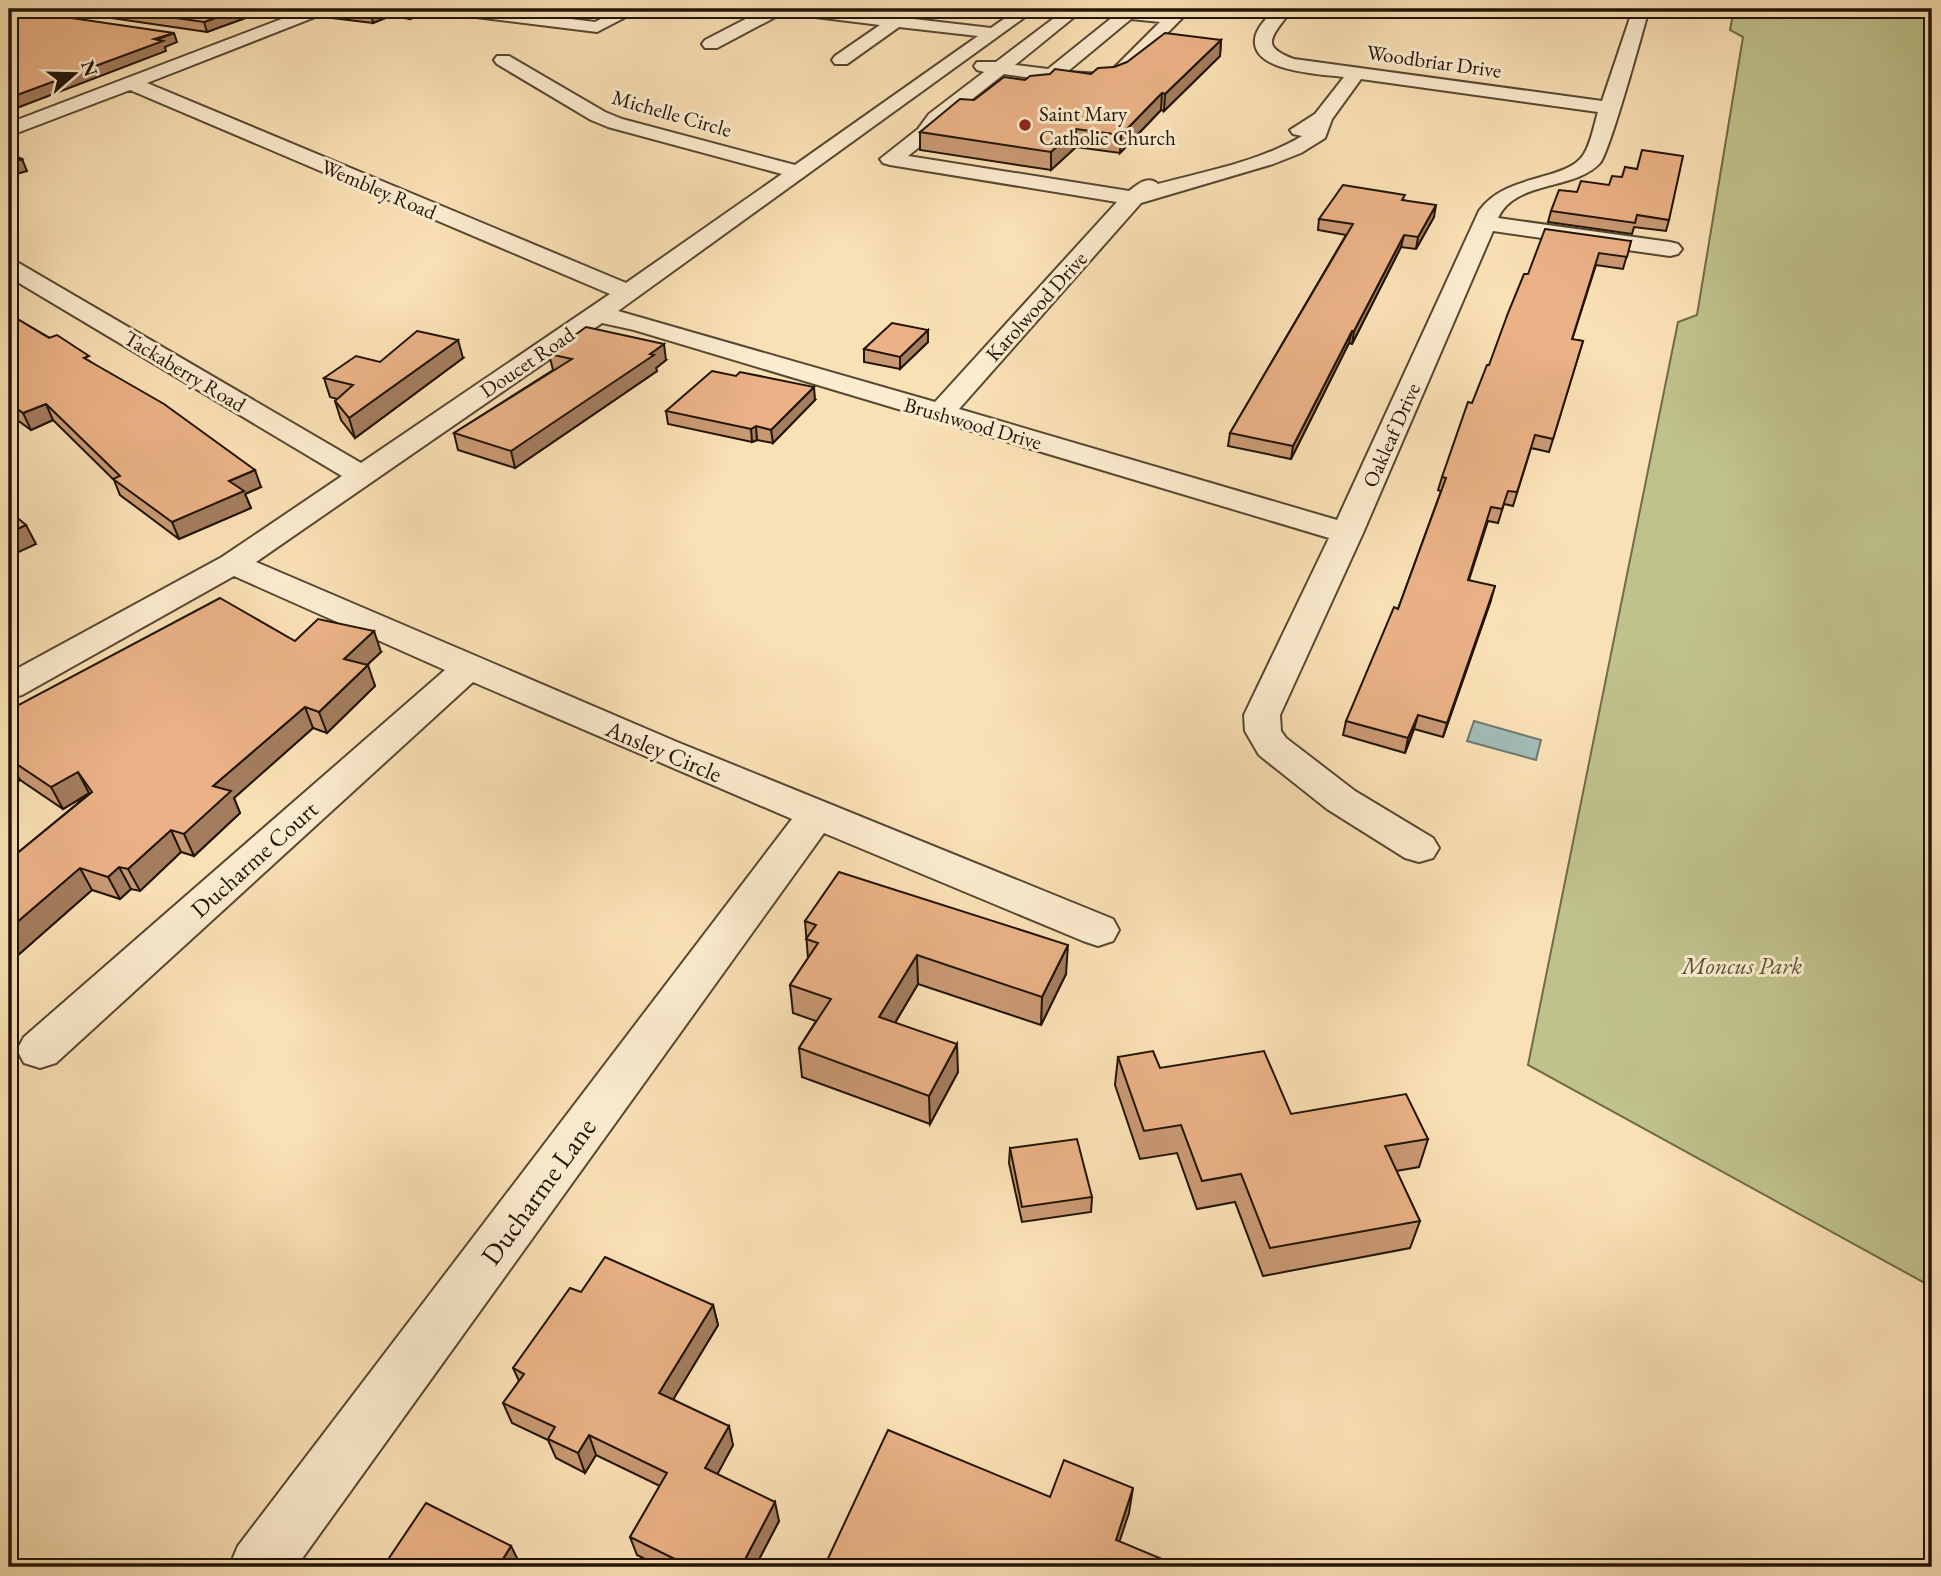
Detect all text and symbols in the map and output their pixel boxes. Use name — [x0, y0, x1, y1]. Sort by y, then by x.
north arrow — [38, 38, 108, 108]
street label: Woodbriar Drive — [1365, 38, 1503, 84]
text: N — [75, 57, 104, 80]
street label: Michelle Circle — [609, 83, 735, 143]
place label: Saint Mary Catholic Church — [1039, 100, 1176, 151]
marker: Saint Mary Catholic Church — [1017, 117, 1033, 133]
street label: Wembley Road — [317, 153, 441, 226]
street label: Karolwood Drive — [979, 245, 1093, 367]
street label: Doucet Road — [475, 320, 580, 403]
street label: Tackaberry Road — [119, 324, 251, 418]
street label: Oakleaf Drive — [1356, 379, 1426, 491]
street label: Brushwood Drive — [901, 390, 1045, 456]
street label: Ansley Circle — [600, 712, 727, 789]
street label: Ducharme Court — [184, 794, 324, 924]
park label: Moncus Park — [1680, 950, 1802, 981]
street label: Ducharme Lane — [472, 1110, 604, 1272]

